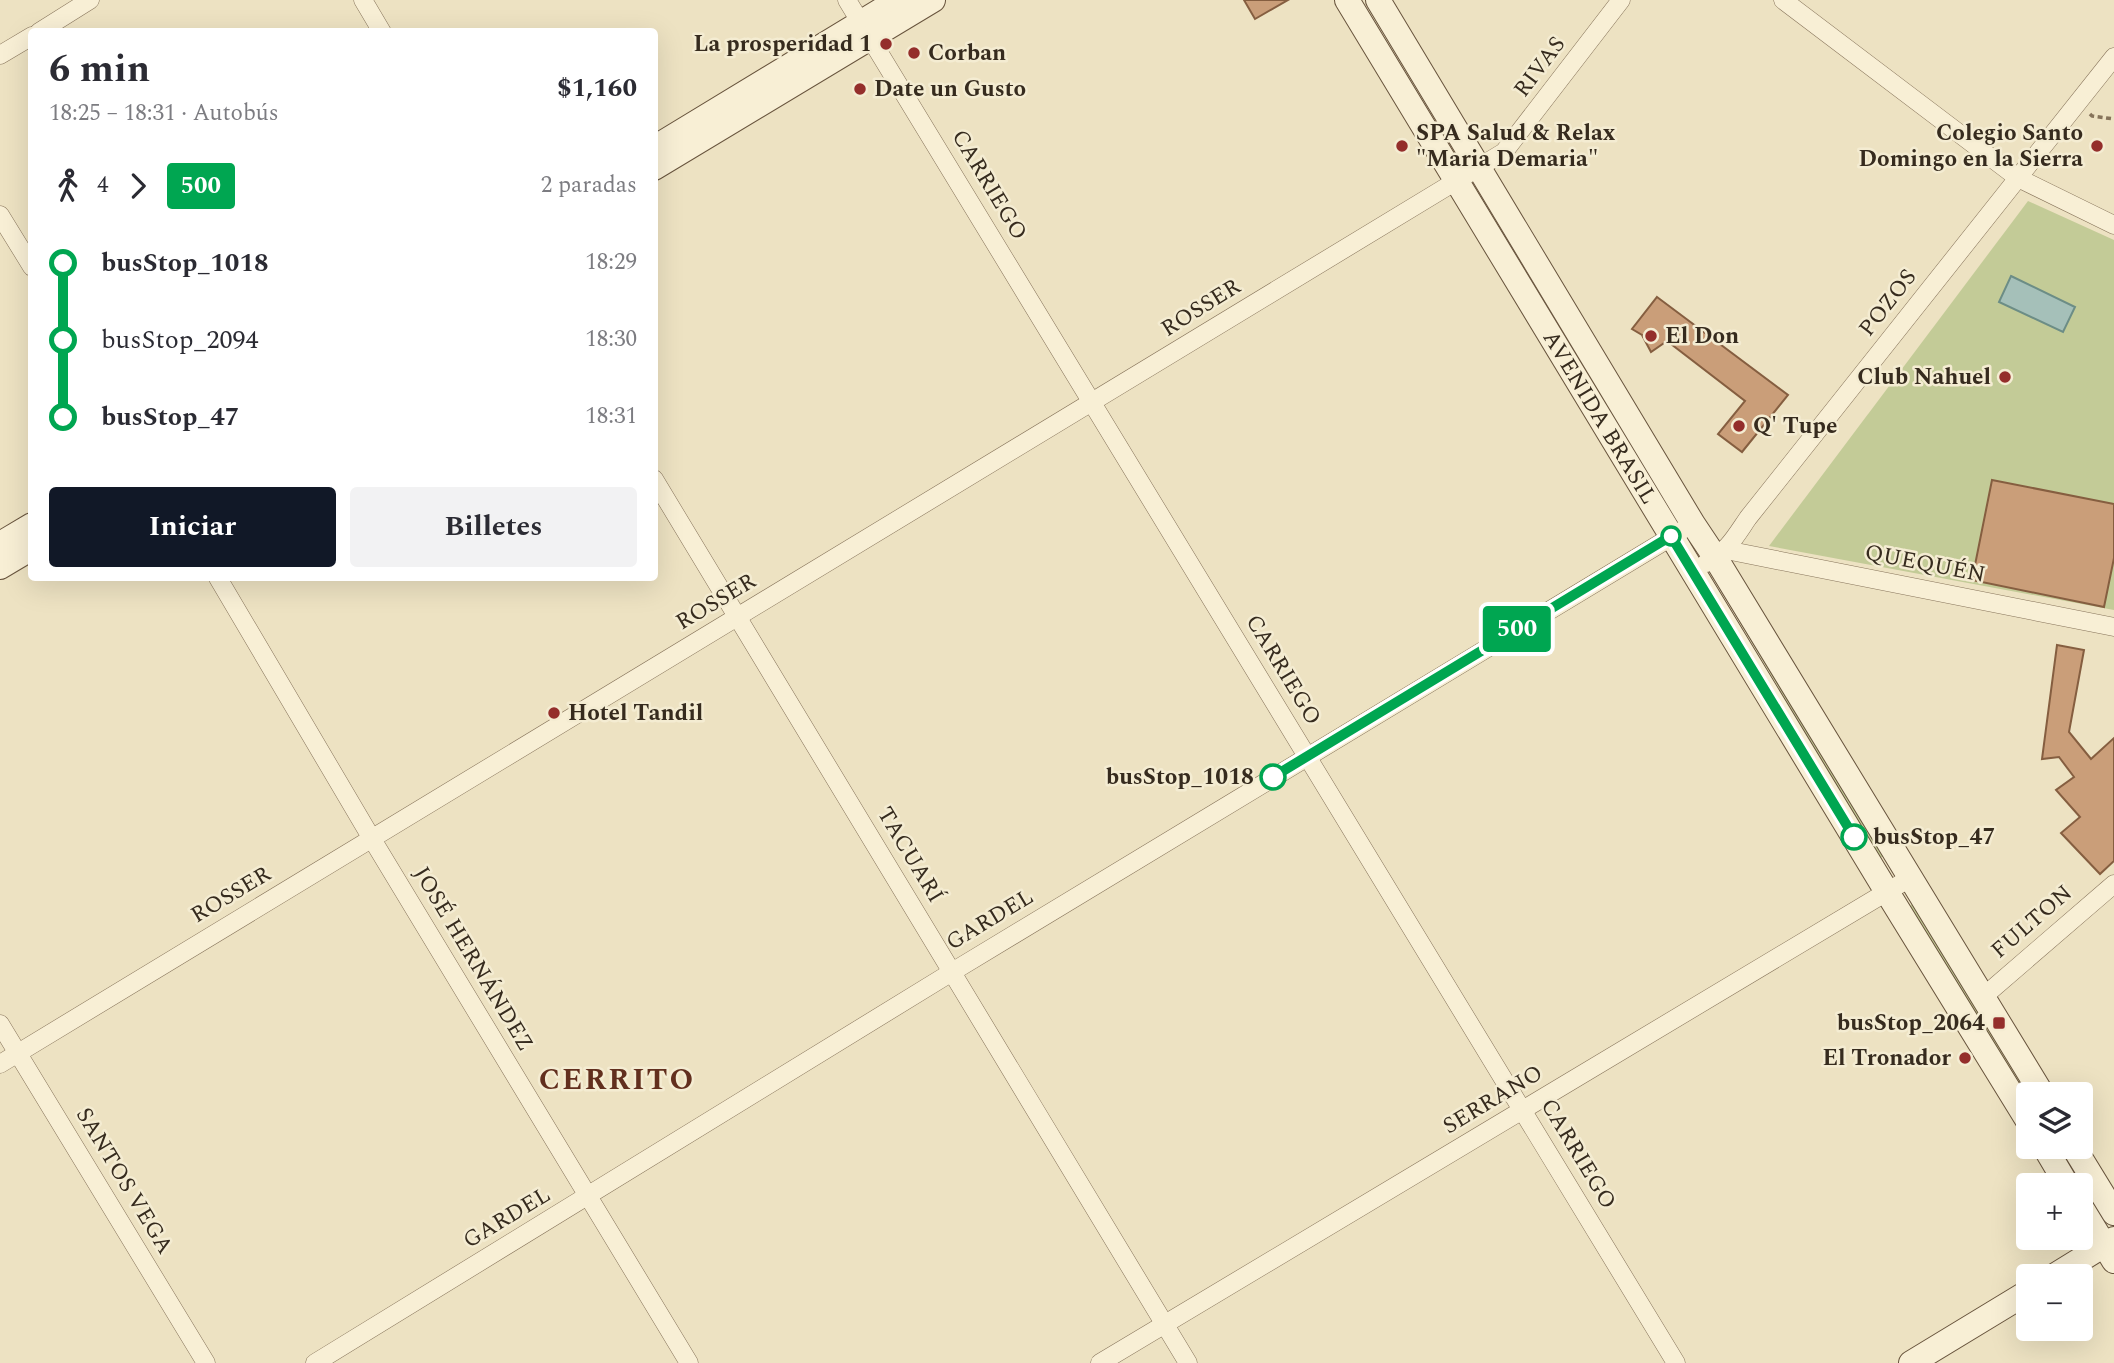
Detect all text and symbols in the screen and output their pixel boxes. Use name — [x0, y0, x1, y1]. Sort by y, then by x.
place label: La prosperidad 1 — [693, 27, 872, 62]
street label: RIVAS — [1505, 29, 1575, 105]
marker: La prosperidad 1 — [878, 36, 894, 52]
place label: Corban — [928, 36, 1006, 71]
text: 6 min — [49, 41, 150, 99]
marker: Corban — [906, 45, 922, 61]
text: $1,160 — [557, 68, 637, 108]
place label: Date un Gusto — [874, 72, 1026, 107]
marker: Date un Gusto — [852, 81, 868, 97]
text: 18:25 – 18:31 · Autobús — [49, 96, 279, 131]
place label: SPA Salud & Relax "Maria Demaria" — [1416, 116, 1616, 177]
place label: Colegio Santo Domingo en la Sierra — [1858, 116, 2083, 177]
street label: CARRIEGO — [942, 123, 1036, 247]
marker: SPA Salud & Relax "Maria Demaria" — [1394, 138, 1410, 154]
marker: Colegio Santo Domingo en la Sierra — [2089, 138, 2105, 154]
icon: walk — [49, 167, 87, 205]
icon: forward — [119, 167, 157, 205]
text: 4 — [97, 168, 109, 203]
text: 500 — [181, 168, 221, 204]
text: 2 paradas — [541, 168, 637, 203]
text: busStop_1018 — [101, 243, 269, 283]
text: 18:29 — [585, 245, 637, 280]
street label: POZOS — [1850, 262, 1926, 344]
street label: ROSSER — [1154, 269, 1248, 346]
place label: El Don — [1665, 319, 1739, 354]
text: busStop_2094 — [101, 320, 258, 360]
text: 18:30 — [585, 322, 637, 357]
street label: AVENIDA BRASIL — [1533, 324, 1666, 511]
marker: El Don — [1643, 328, 1659, 344]
place label: Club Nahuel — [1857, 360, 1991, 395]
marker: Club Nahuel — [1997, 369, 2013, 385]
text: busStop_47 — [101, 397, 239, 437]
text: 18:31 — [585, 399, 637, 434]
place label: Q' Tupe — [1753, 409, 1838, 444]
marker: Q' Tupe — [1731, 418, 1747, 434]
button: Iniciar — [49, 487, 336, 567]
button: Billetes — [350, 487, 637, 567]
unlabelled marker — [1661, 526, 1681, 546]
street label: QUEQUÉN — [1862, 535, 1988, 593]
street label: ROSSER — [669, 564, 764, 640]
line badge: 500 — [1477, 606, 1557, 652]
street label: CARRIEGO — [1236, 608, 1330, 732]
text: 500 — [1497, 611, 1537, 647]
place label: Hotel Tandil — [568, 696, 703, 731]
marker: Hotel Tandil — [546, 705, 562, 721]
place label: busStop_1018 — [1106, 760, 1254, 795]
marker: busStop_1018 — [1260, 764, 1286, 790]
street label: TACUARÍ — [868, 800, 952, 910]
place label: busStop_47 — [1873, 820, 1995, 855]
marker: busStop_47 — [1841, 824, 1867, 850]
street label: ROSSER — [184, 857, 279, 933]
street label: JOSÉ HERNÁNDEZ — [404, 860, 542, 1058]
street label: FULTON — [1983, 876, 2081, 968]
street label: GARDEL — [939, 880, 1041, 960]
place label: busStop_2064 — [1837, 1006, 1985, 1041]
marker: busStop_2064 — [1991, 1015, 2007, 1031]
place label: El Tronador — [1822, 1041, 1951, 1076]
marker: El Tronador — [1957, 1050, 1973, 1066]
street label: SERRANO — [1436, 1056, 1550, 1144]
district label: CERRITO — [539, 1057, 695, 1103]
map controls — [2016, 1082, 2093, 1341]
button: layers — [2016, 1082, 2093, 1159]
street label: CARRIEGO — [1531, 1092, 1625, 1216]
street label: SANTOS VEGA — [66, 1101, 182, 1261]
button: + — [2016, 1173, 2093, 1250]
street label: GARDEL — [456, 1178, 558, 1258]
button: − — [2016, 1264, 2093, 1341]

